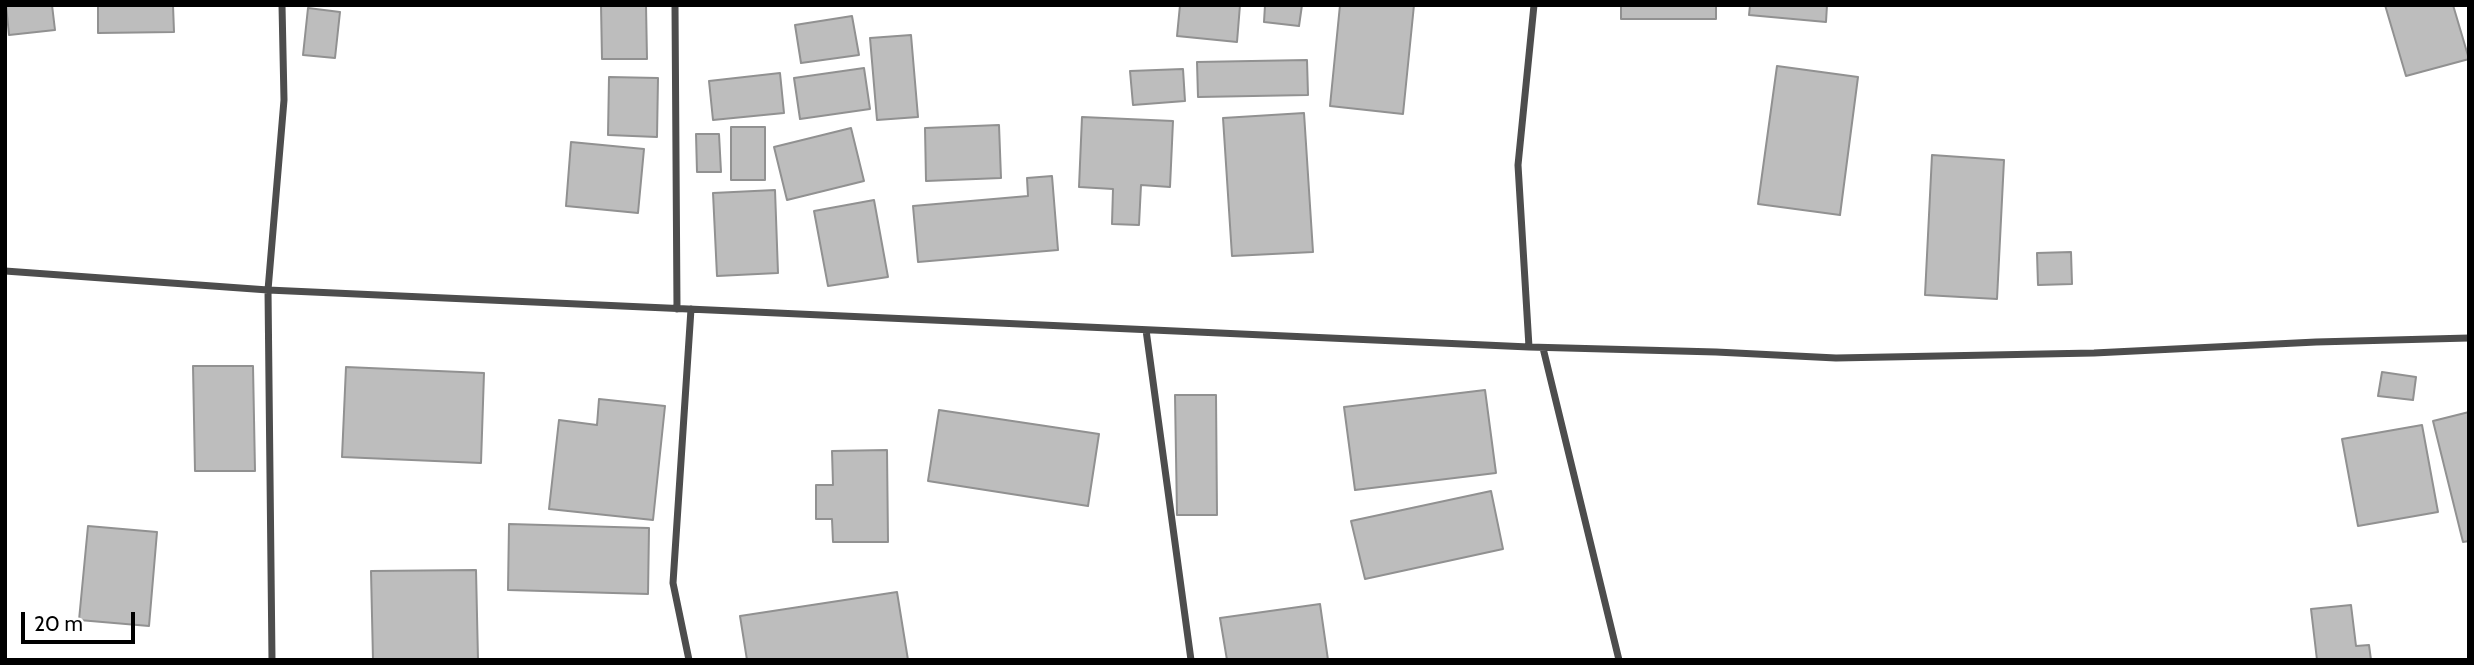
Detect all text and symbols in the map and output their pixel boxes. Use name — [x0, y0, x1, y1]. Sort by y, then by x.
scale bar — [24, 598, 138, 642]
text: 20 m — [34, 611, 83, 636]

